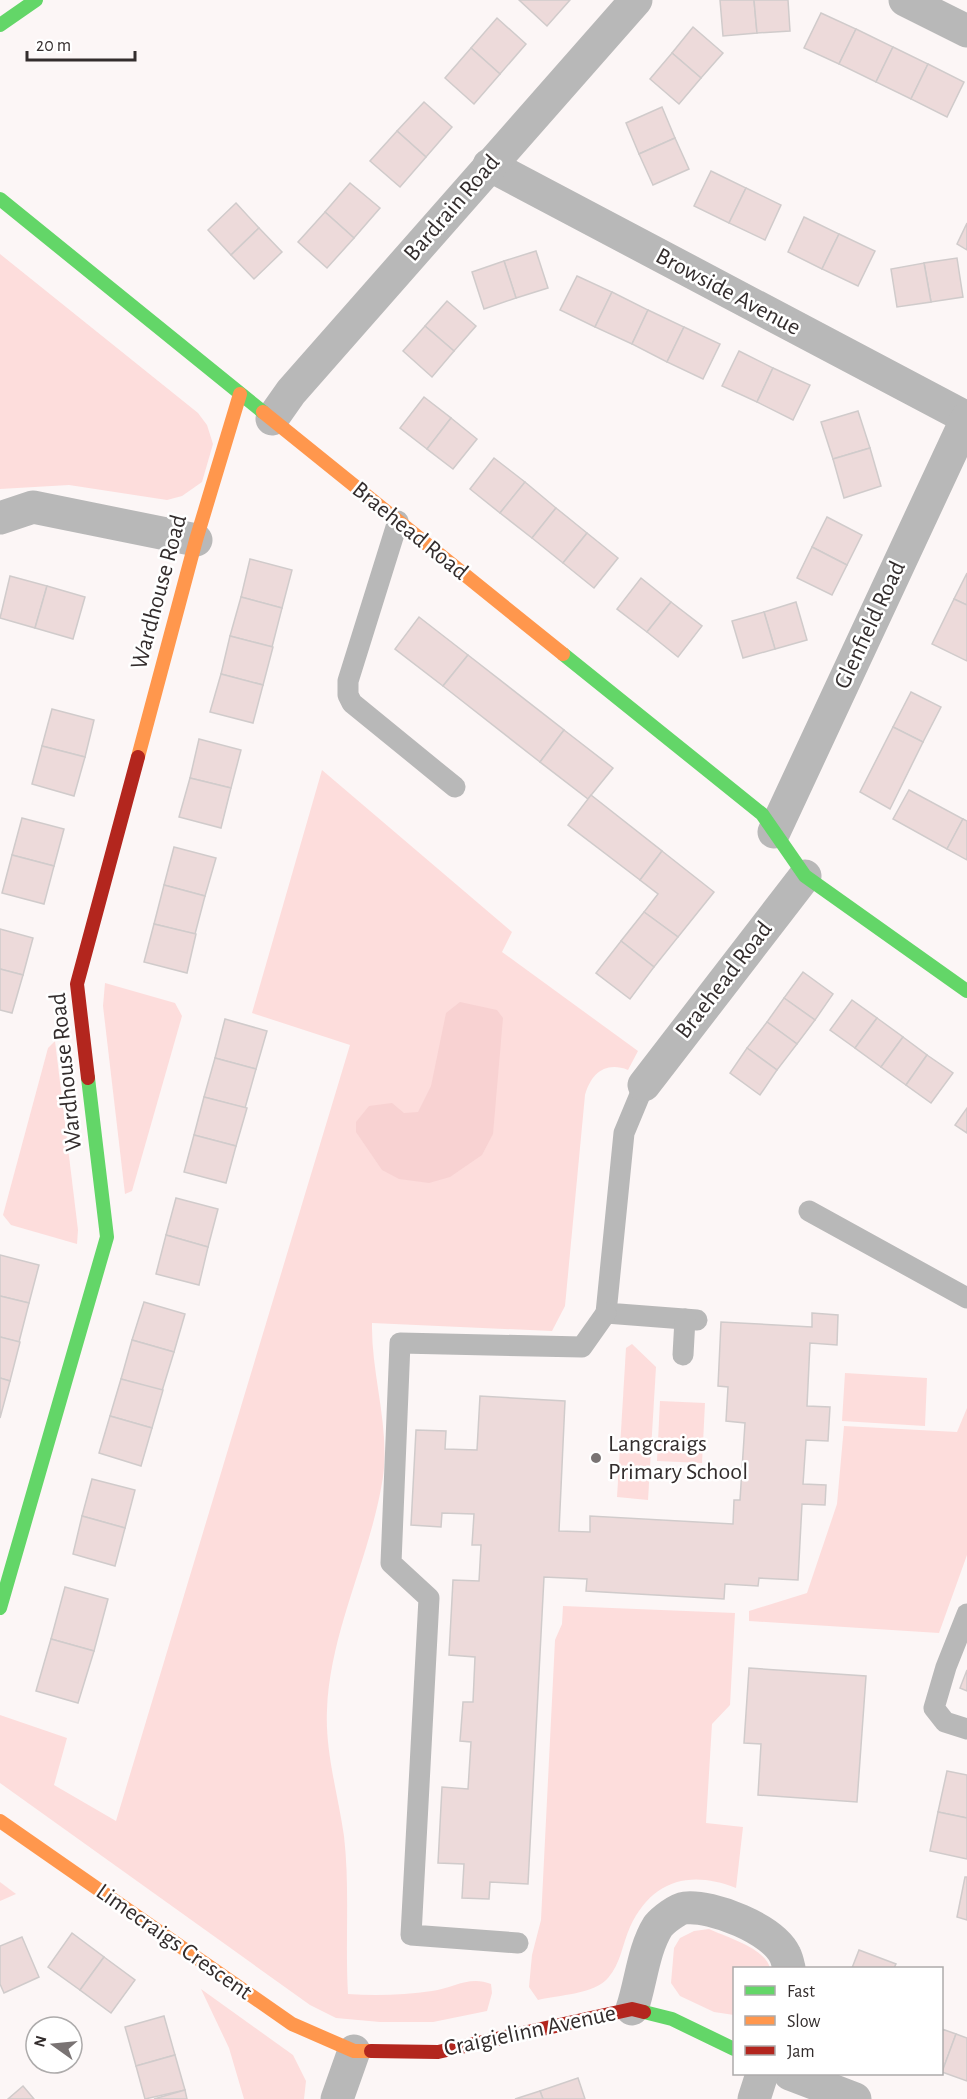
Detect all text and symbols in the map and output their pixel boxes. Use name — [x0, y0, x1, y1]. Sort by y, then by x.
scale bar — [27, 24, 135, 62]
text: 20 m — [36, 37, 71, 55]
street label: Bardrain Road — [400, 150, 504, 266]
street label: Browside Avenue — [652, 244, 804, 340]
street label: Braehead Road — [348, 477, 472, 585]
street label: Wardhouse Road — [127, 512, 191, 672]
street label: Glenfield Road — [830, 558, 910, 692]
street label: Braehead Road — [671, 917, 777, 1043]
street label: Wardhouse Road — [46, 992, 86, 1152]
place label: Langcraigs Primary School — [608, 1432, 748, 1484]
marker: Langcraigs Primary School — [589, 1451, 603, 1465]
street label: Limecraigs Crescent — [92, 1879, 257, 2005]
legend — [733, 1967, 943, 2075]
text: Fast — [787, 1983, 815, 2001]
street label: Craigielinn Avenue — [442, 2001, 618, 2061]
text: Slow — [787, 2013, 820, 2031]
north arrow — [24, 2015, 84, 2075]
text: N — [31, 2034, 50, 2049]
text: Jam — [787, 2043, 815, 2061]

